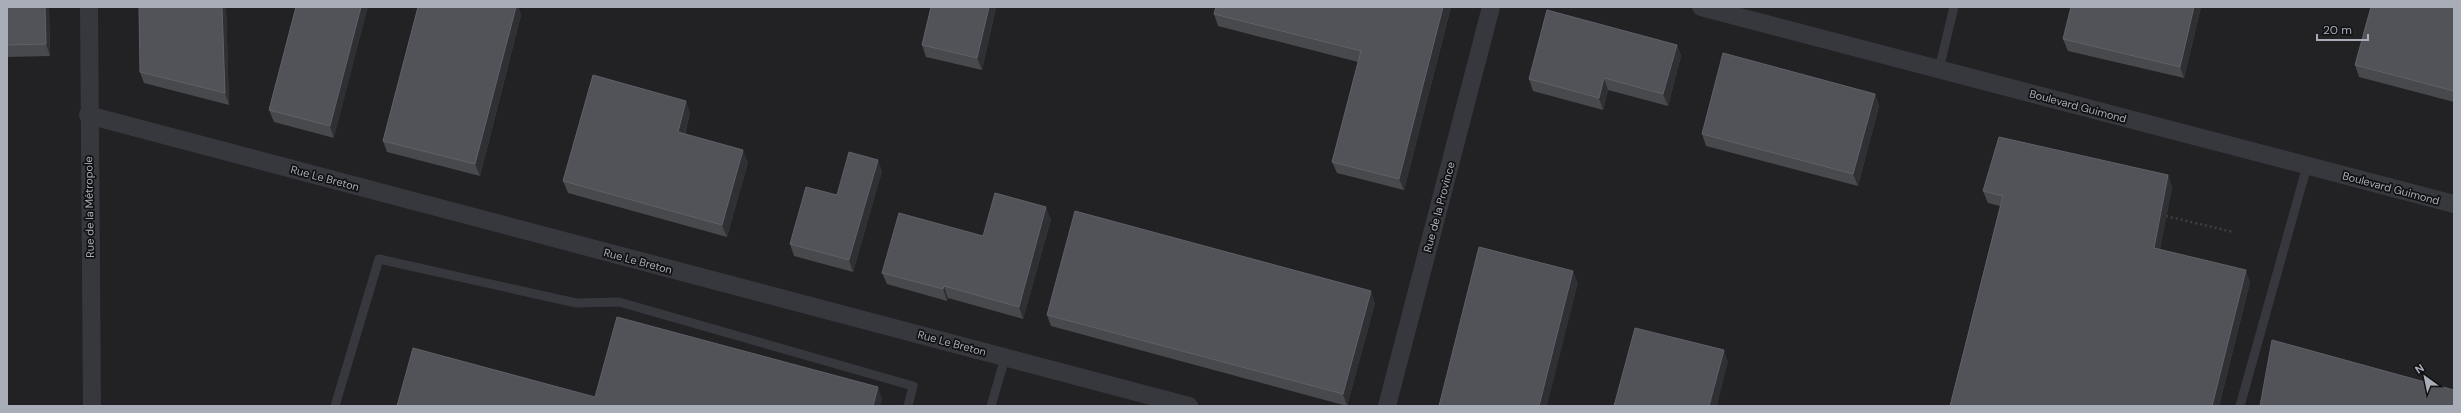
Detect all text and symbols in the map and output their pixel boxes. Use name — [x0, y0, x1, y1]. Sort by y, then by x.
scale bar — [2317, 16, 2368, 42]
text: 20 m — [2323, 22, 2352, 38]
street label: Boulevard Guimond — [2028, 86, 2128, 126]
street label: Rue de la Métropole — [81, 156, 97, 258]
street label: Rue de la Province — [1420, 160, 1458, 254]
street label: Rue Le Breton — [289, 162, 361, 194]
street label: Boulevard Guimond — [2341, 168, 2441, 208]
street label: Rue Le Breton — [602, 245, 674, 277]
street label: Rue Le Breton — [916, 327, 988, 359]
north arrow — [2405, 357, 2445, 397]
text: N — [2412, 361, 2427, 377]

